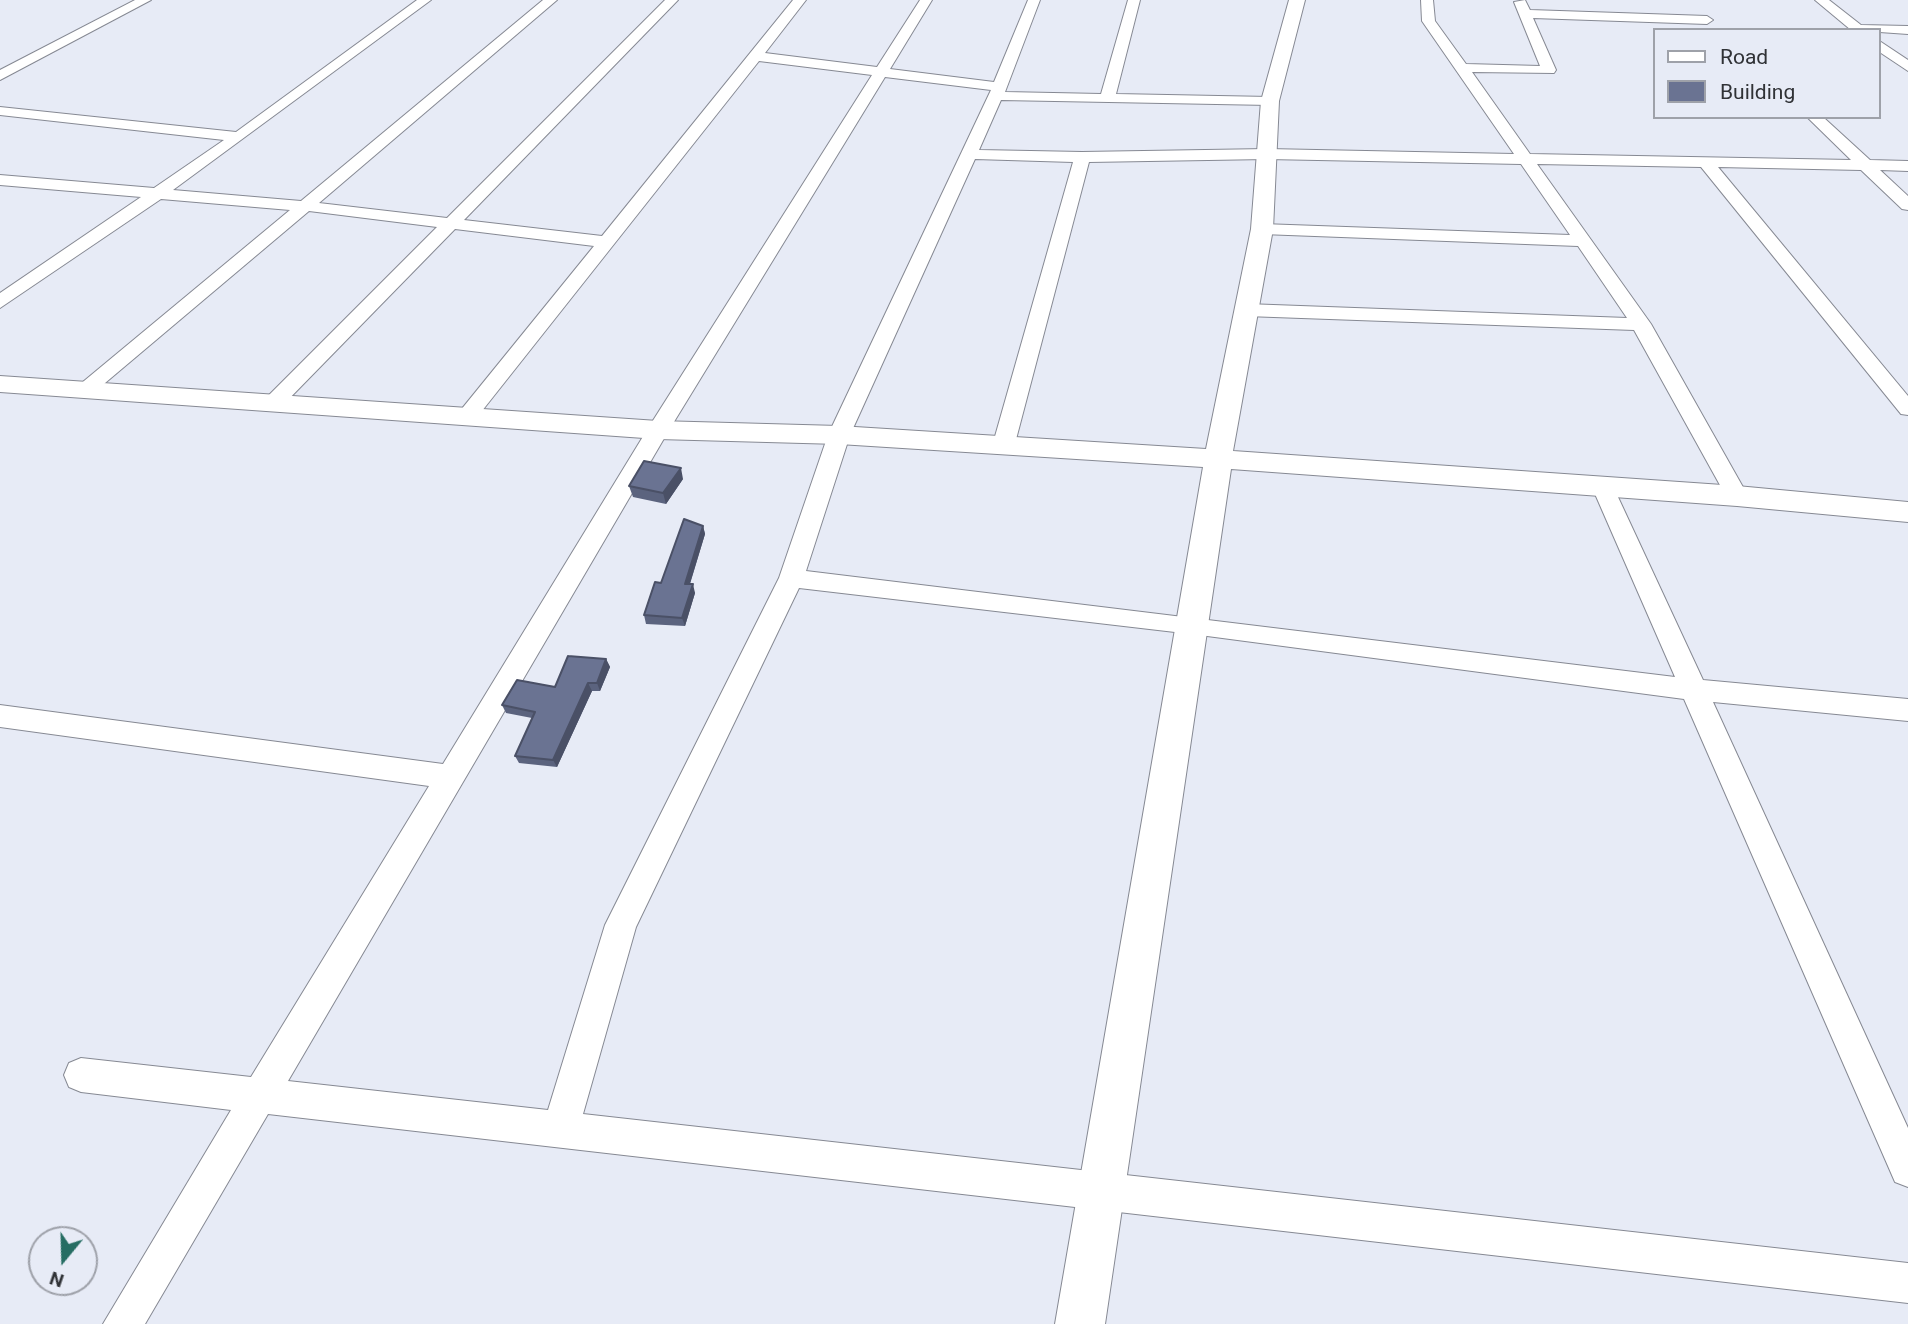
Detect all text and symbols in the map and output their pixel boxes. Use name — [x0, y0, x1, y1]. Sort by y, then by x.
legend — [1652, 28, 1880, 119]
text: Road — [1720, 45, 1768, 69]
text: Building — [1720, 80, 1795, 104]
north arrow — [28, 1226, 98, 1296]
text: N — [47, 1266, 67, 1292]

